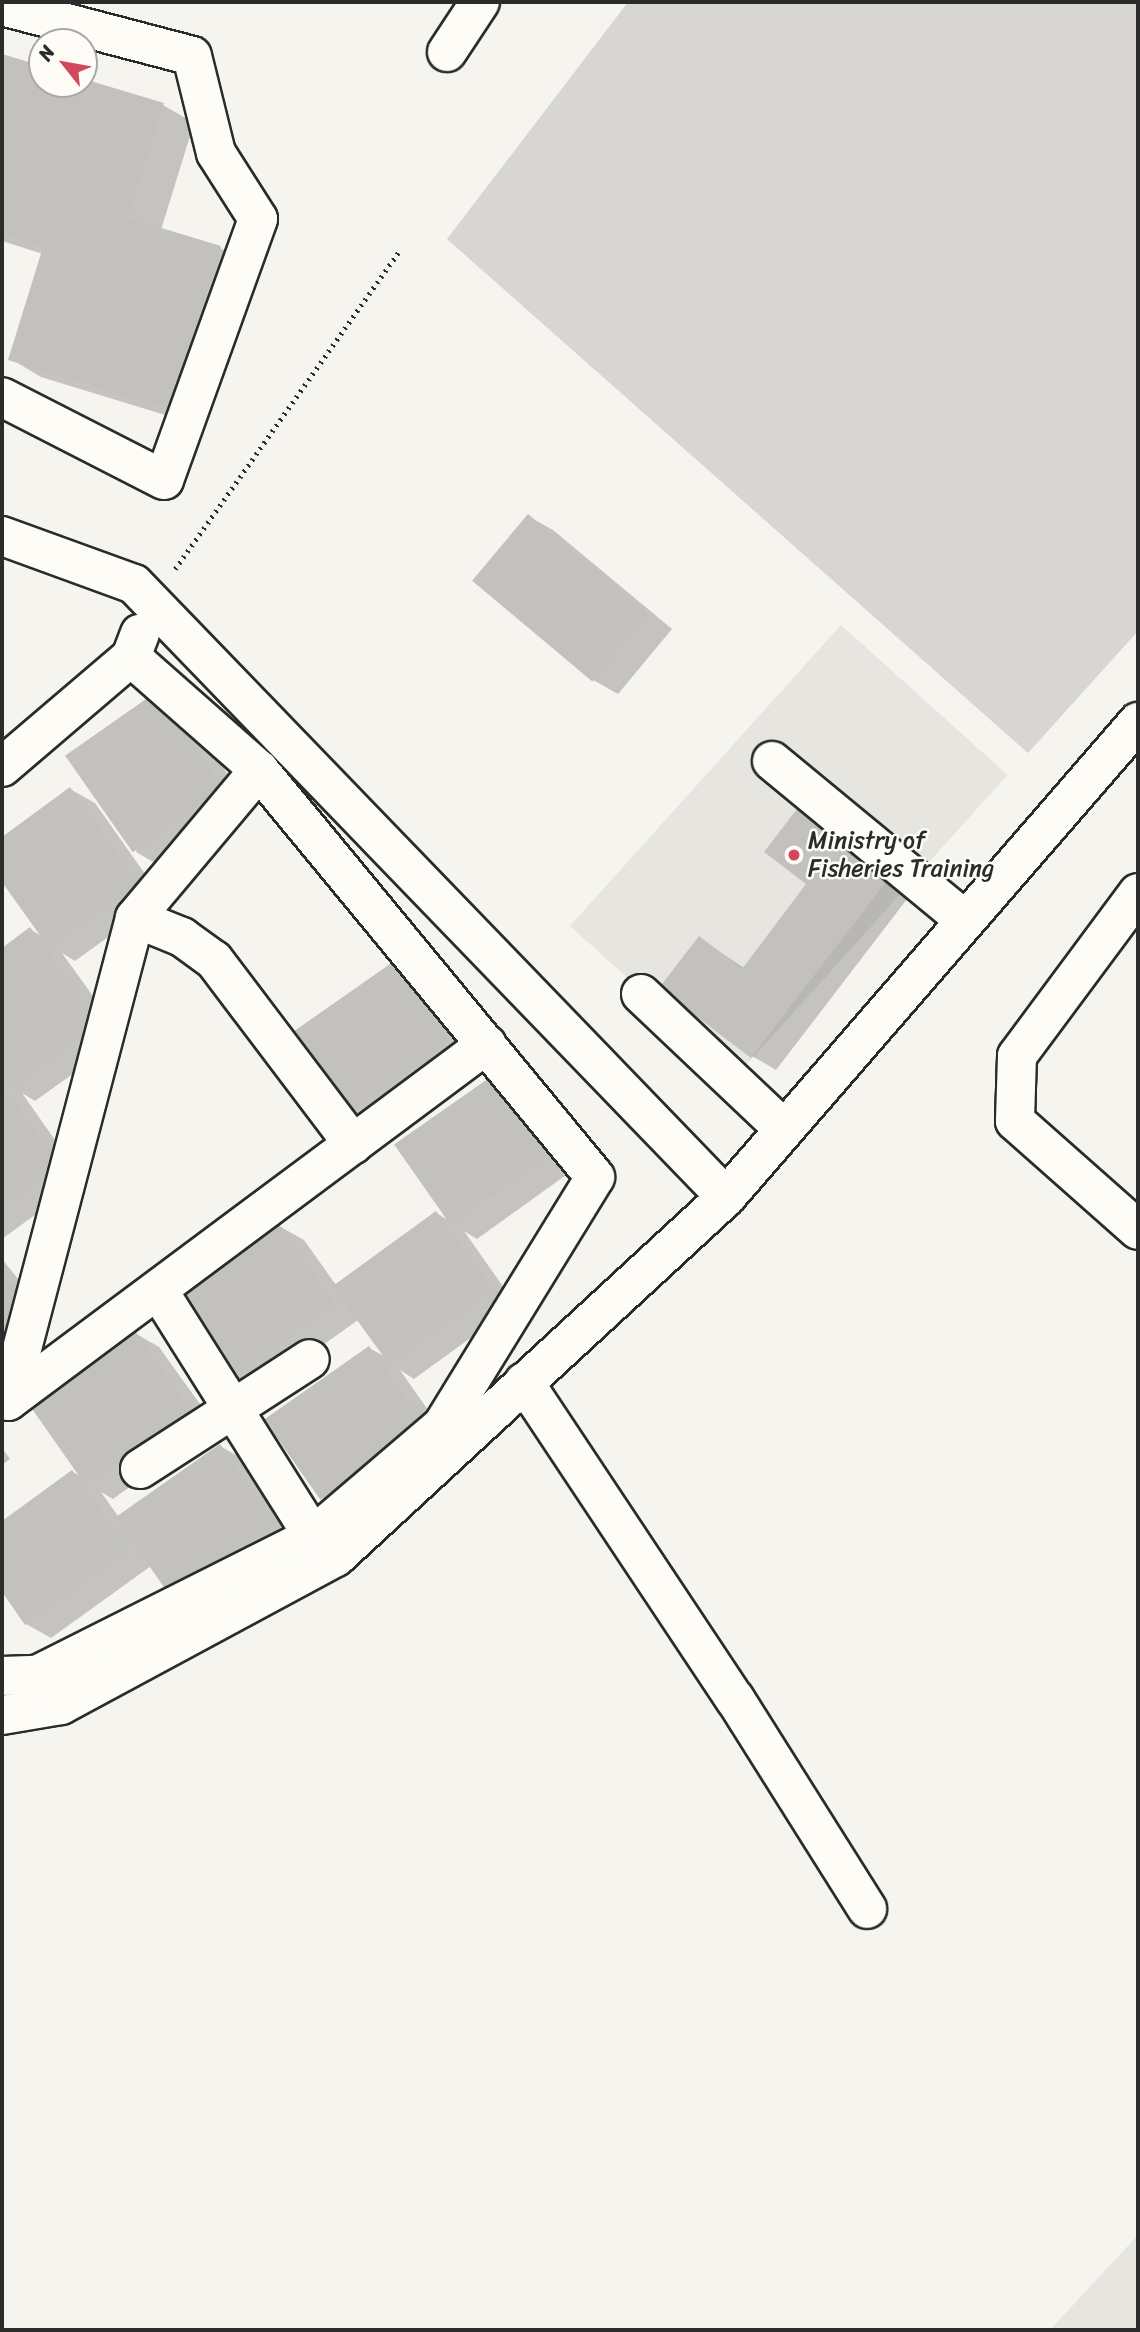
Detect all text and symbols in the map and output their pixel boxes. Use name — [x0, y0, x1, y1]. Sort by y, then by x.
north arrow — [28, 28, 98, 98]
text: N — [29, 39, 64, 67]
place label: Ministry of Fisheries Training — [808, 827, 994, 883]
marker: Ministry of Fisheries Training — [786, 847, 802, 863]

